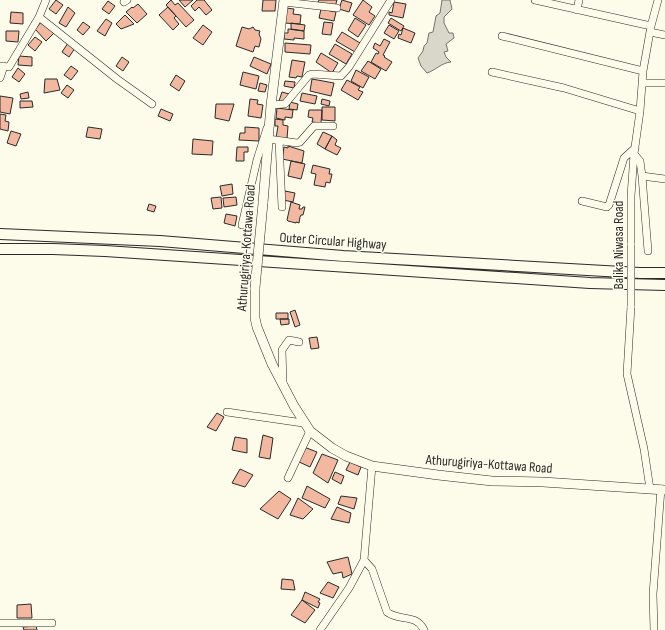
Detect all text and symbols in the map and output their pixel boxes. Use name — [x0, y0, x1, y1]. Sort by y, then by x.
street label: Athurugiriya-Kottawa Road — [233, 184, 259, 313]
street label: Balika Niwasa Road — [610, 200, 627, 289]
street label: Outer Circular Highway — [279, 229, 388, 253]
street label: Athurugiriya-Kottawa Road — [424, 451, 553, 477]

